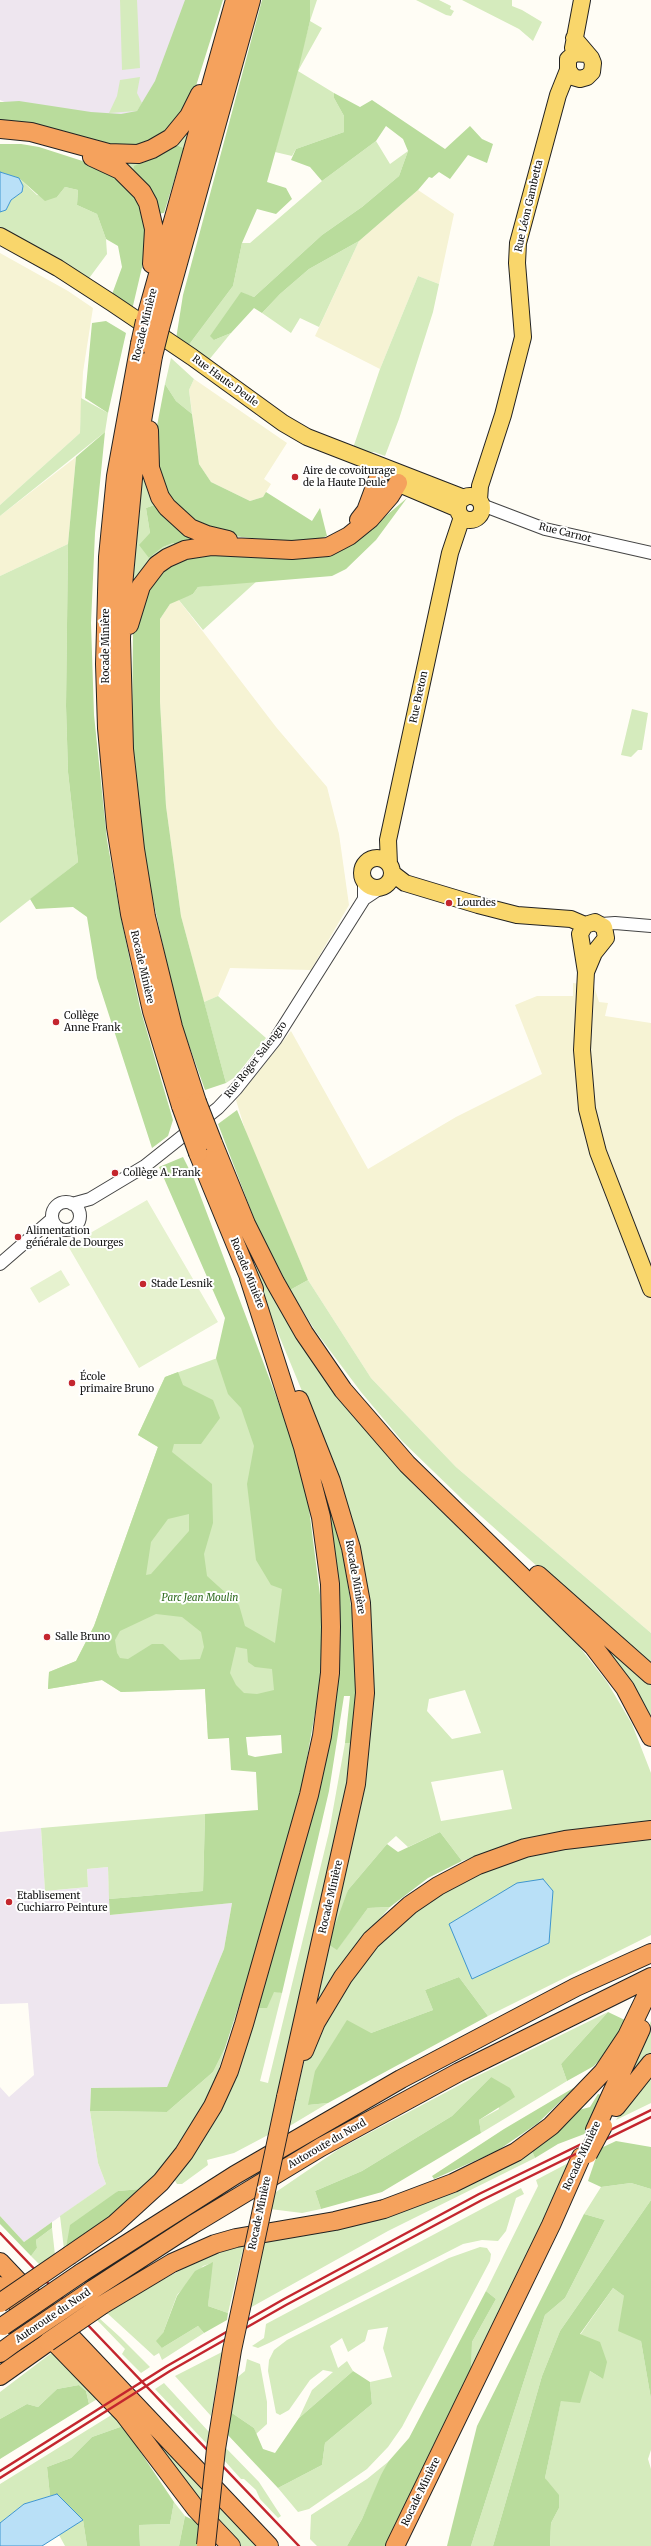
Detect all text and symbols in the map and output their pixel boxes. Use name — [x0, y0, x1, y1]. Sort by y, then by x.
street label: Rue Léon Gambetta — [513, 159, 545, 253]
street label: Rocade Minière — [130, 287, 160, 363]
street label: Rue Haute Deule — [190, 353, 260, 409]
place label: Aire de covoiturage de la Haute Deule — [303, 465, 395, 488]
marker: Aire de covoiturage de la Haute Deule — [290, 472, 300, 482]
street label: Rue Carnot — [538, 521, 592, 545]
street label: Rocade Minière — [100, 609, 112, 683]
street label: Rue Breton — [408, 670, 430, 724]
place label: Lourdes — [457, 897, 496, 909]
marker: Lourdes — [444, 898, 454, 908]
street label: Rocade Minière — [128, 929, 156, 1005]
place label: Collège Anne Frank — [64, 1010, 120, 1034]
marker: Collège Anne Frank — [51, 1017, 61, 1027]
street label: Rue Roger Salengro — [222, 1019, 290, 1101]
place label: Collège A. Frank — [123, 1167, 201, 1179]
marker: Collège A. Frank — [110, 1168, 120, 1178]
place label: Alimentation générale de Dourges — [26, 1225, 123, 1248]
marker: Alimentation générale de Dourges — [13, 1232, 23, 1242]
street label: Rocade Minière — [227, 1236, 267, 1310]
place label: Stade Lesnik — [151, 1278, 213, 1290]
marker: Stade Lesnik — [138, 1279, 148, 1289]
place label: École primaire Bruno — [80, 1371, 154, 1394]
marker: École primaire Bruno — [67, 1378, 77, 1388]
street label: Rocade Minière — [343, 1539, 367, 1615]
park label: Parc Jean Moulin — [162, 1592, 238, 1604]
place label: Salle Bruno — [55, 1631, 110, 1643]
marker: Salle Bruno — [42, 1632, 52, 1642]
street label: Rocade Minière — [317, 1859, 345, 1935]
place label: Etablisement Cuchiarro Peinture — [17, 1890, 107, 1914]
marker: Etablisement Cuchiarro Peinture — [4, 1897, 14, 1907]
street label: Autoroute du Nord — [286, 2117, 368, 2171]
street label: Rocade Minière — [561, 2120, 603, 2192]
street label: Rocade Minière — [246, 2175, 274, 2251]
street label: Autoroute du Nord — [13, 2286, 93, 2346]
street label: Rocade Minière — [399, 2456, 443, 2528]

